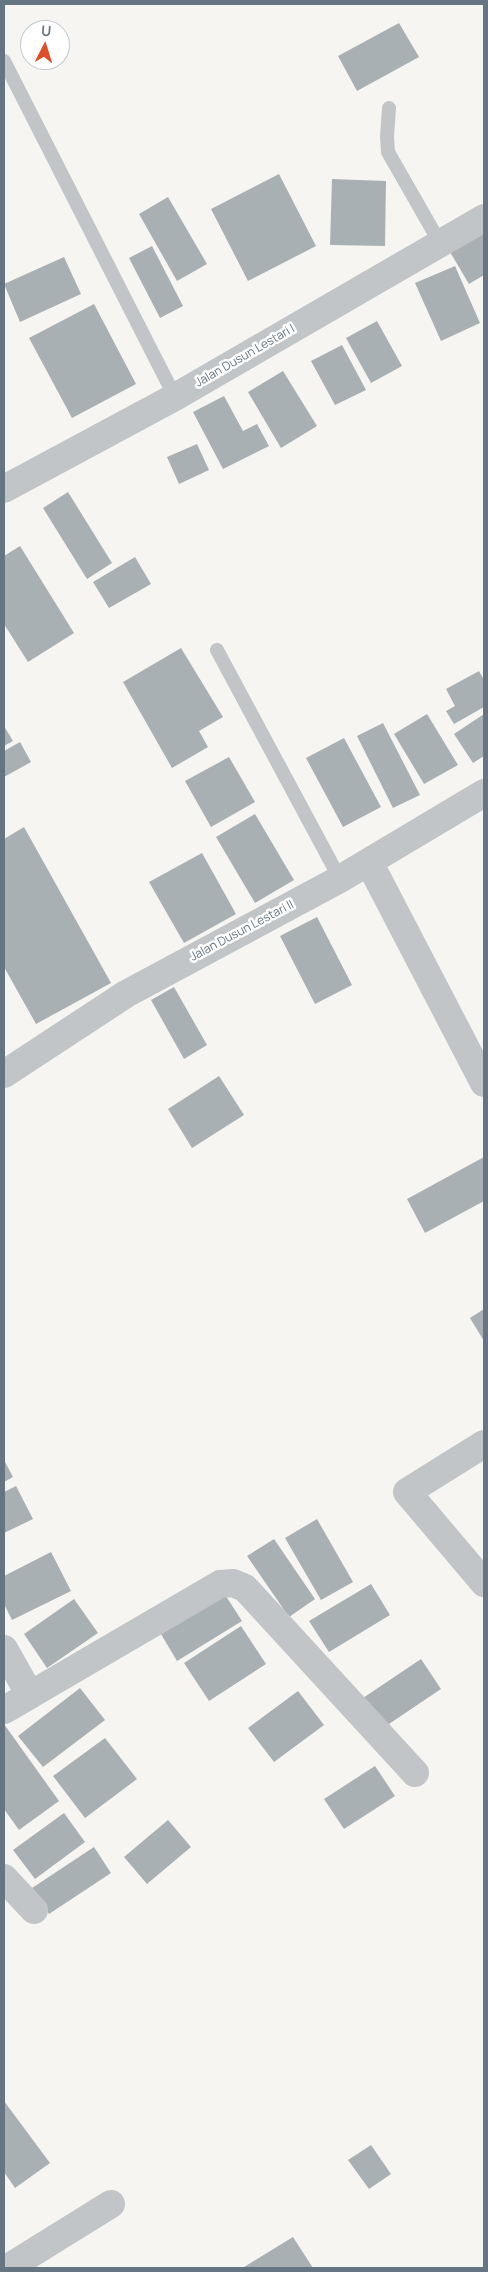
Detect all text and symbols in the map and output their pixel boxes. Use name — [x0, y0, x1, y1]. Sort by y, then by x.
north arrow — [20, 20, 70, 70]
text: U — [40, 21, 52, 40]
street label: Jalan Dusun Lestari I — [193, 322, 297, 390]
street label: Jalan Dusun Lestari II — [188, 898, 296, 964]

